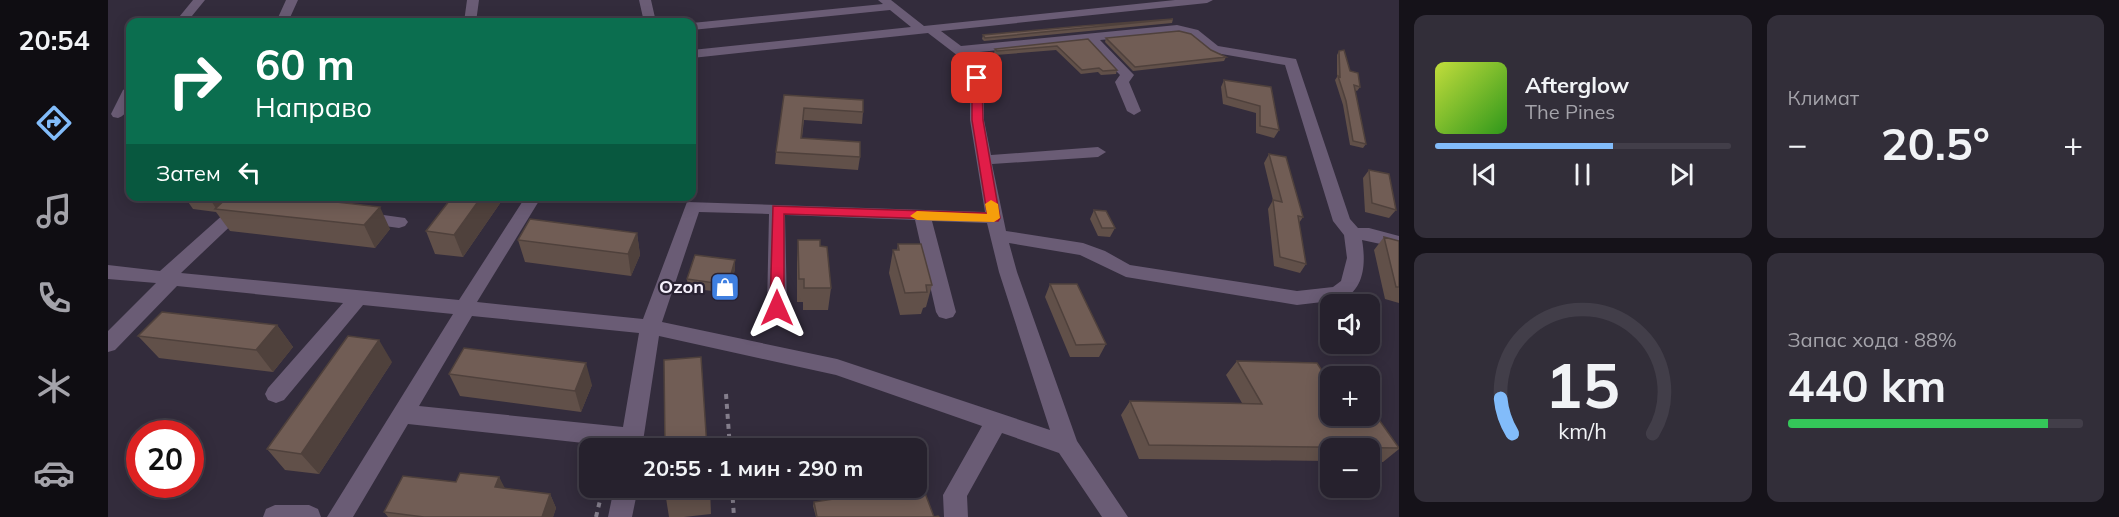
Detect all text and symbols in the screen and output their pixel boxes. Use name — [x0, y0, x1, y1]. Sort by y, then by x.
text: 20:54 — [18, 23, 90, 57]
text: 60 m — [255, 38, 355, 91]
icon: right — [156, 42, 234, 120]
pin — [951, 52, 1002, 103]
icon: arrive — [960, 61, 993, 94]
text: Afterglow — [1525, 71, 1629, 99]
text: Климат — [1788, 85, 1859, 110]
text: Направо — [255, 90, 372, 124]
text: The Pines — [1525, 99, 1615, 124]
icon: directions — [33, 102, 75, 144]
text: 20.5° — [1881, 115, 1990, 171]
text: − — [1788, 123, 1807, 164]
text: + — [2063, 123, 2083, 164]
icon: left — [233, 156, 266, 189]
icon: previous — [1468, 158, 1501, 191]
icon: pause — [1566, 158, 1599, 191]
icon: next — [1665, 158, 1698, 191]
text: Затем — [156, 159, 221, 187]
icon: music — [33, 190, 75, 232]
shop icon: Ozon — [709, 271, 741, 303]
place label: Ozon — [659, 275, 704, 298]
position arrow — [745, 276, 809, 340]
icon: phone — [33, 277, 75, 319]
map controls — [1320, 294, 1380, 498]
button: sound — [1320, 294, 1380, 354]
text: Запас хода · 88% — [1788, 327, 1957, 352]
text: 15 — [1545, 345, 1620, 424]
text: 440 km — [1788, 357, 1946, 413]
icon: climate — [33, 365, 75, 407]
button: + — [1320, 366, 1380, 426]
text: km/h — [1558, 418, 1607, 445]
speed limit sign: 20 — [126, 420, 204, 498]
button: − — [1320, 438, 1380, 498]
icon: car — [33, 452, 75, 494]
text: 20:55 · 1 мин · 290 m — [643, 454, 863, 482]

